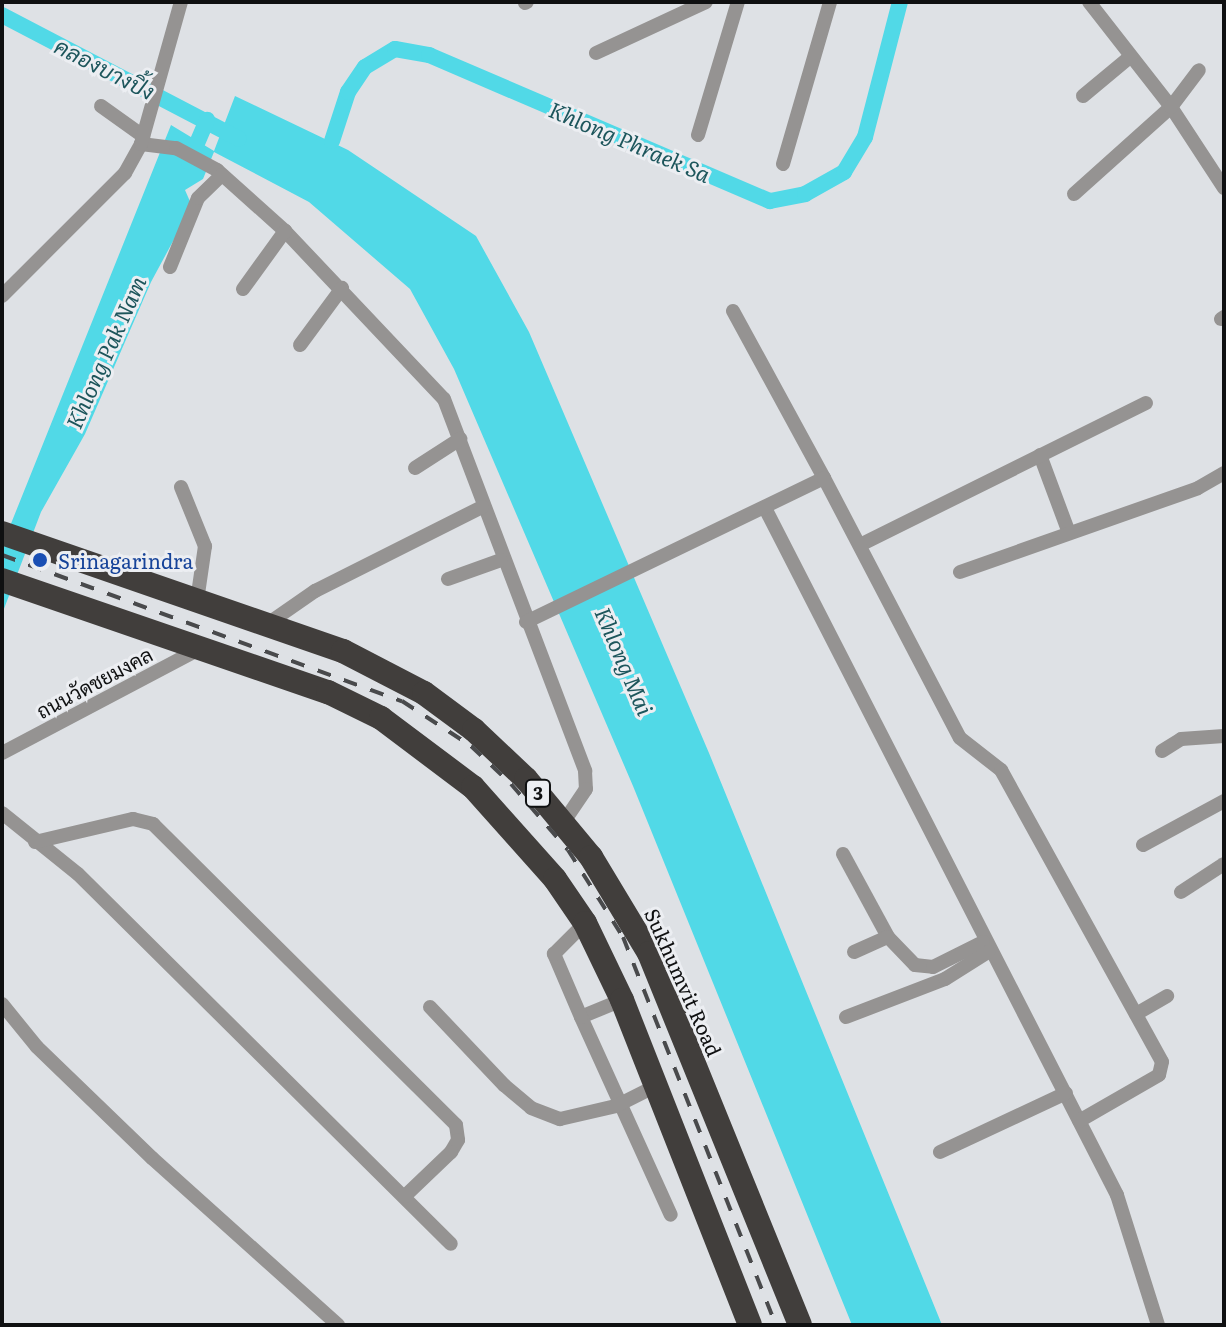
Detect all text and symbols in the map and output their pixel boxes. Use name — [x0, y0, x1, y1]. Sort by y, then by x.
water label: คลองบางปิ้ง — [51, 32, 159, 104]
water label: Khlong Phraek Sa — [545, 95, 715, 187]
water label: Khlong Pak Nam — [60, 272, 150, 432]
place label: Srinagarindra — [58, 548, 193, 572]
marker: Srinagarindra — [29, 549, 51, 571]
water label: Khlong Mai — [590, 603, 660, 719]
street label: ถนนวัดชยมงคล — [32, 641, 156, 723]
road number: 3 — [524, 779, 552, 807]
street label: Sukhumvit Road — [641, 904, 727, 1060]

